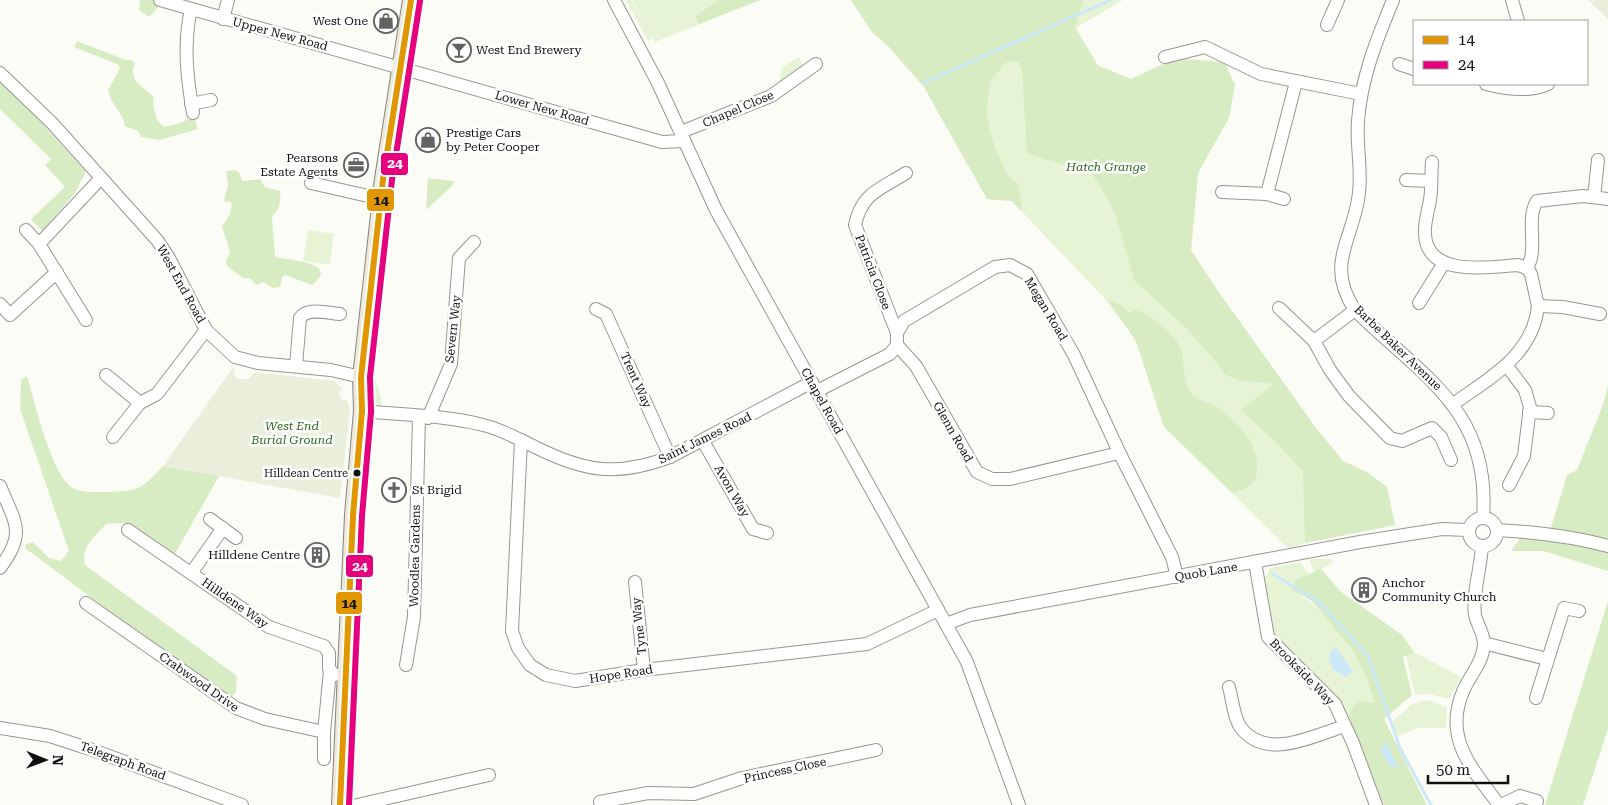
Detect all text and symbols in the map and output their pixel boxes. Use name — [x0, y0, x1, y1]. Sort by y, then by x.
shop icon: West One — [373, 8, 399, 34]
place label: West One — [313, 14, 368, 28]
street label: Upper New Road — [231, 15, 329, 54]
legend — [1413, 20, 1588, 85]
text: 14 — [1458, 31, 1475, 49]
bar icon: West End Brewery — [446, 37, 472, 63]
place label: West End Brewery — [476, 43, 582, 57]
text: 24 — [1458, 56, 1475, 74]
street label: Lower New Road — [493, 88, 591, 128]
street label: Chapel Close — [700, 88, 776, 130]
place label: Prestige Cars by Peter Cooper — [446, 126, 539, 154]
shop icon: Prestige Cars by Peter Cooper — [415, 127, 441, 153]
place label: Pearsons Estate Agents — [260, 151, 338, 179]
office icon: Pearsons Estate Agents — [343, 152, 369, 178]
line badge: 24 — [380, 152, 409, 176]
text: 24 — [387, 155, 403, 171]
park label: Hatch Grange — [1065, 160, 1146, 174]
line badge: 14 — [366, 188, 395, 212]
text: 14 — [373, 192, 389, 208]
street label: Patricia Close — [852, 233, 894, 312]
street label: West End Road — [154, 243, 208, 326]
street label: Megan Road — [1022, 275, 1071, 343]
street label: Severn Way — [442, 294, 464, 364]
street label: Barbe Baker Avenue — [1351, 303, 1445, 394]
street label: Trent Way — [617, 350, 655, 411]
street label: Chapel Road — [798, 366, 846, 437]
street label: Glenn Road — [930, 399, 976, 465]
street label: Saint James Road — [656, 409, 754, 467]
park label: West End Burial Ground — [250, 419, 333, 447]
street label: Avon Way — [711, 462, 753, 520]
place label: Hilldean Centre — [264, 467, 348, 480]
marker: Hilldean Centre — [352, 468, 362, 478]
church icon: St Brigid — [381, 477, 407, 503]
place label: St Brigid — [412, 483, 462, 497]
street label: Woodlea Gardens — [407, 504, 423, 607]
building icon: Hilldene Centre — [304, 542, 330, 568]
place label: Hilldene Centre — [208, 548, 300, 562]
line badge: 24 — [345, 554, 374, 578]
text: 24 — [352, 558, 368, 574]
street label: Quob Lane — [1173, 560, 1239, 584]
street label: Hilldene Way — [199, 575, 272, 632]
place label: Anchor Community Church — [1382, 576, 1497, 604]
building icon: Anchor Community Church — [1351, 577, 1377, 603]
line badge: 14 — [335, 591, 363, 615]
text: 14 — [341, 595, 357, 611]
street label: Tyne Way — [629, 596, 649, 655]
street label: Brookside Way — [1267, 636, 1338, 709]
street label: Crabwood Drive — [156, 649, 242, 715]
street label: Hope Road — [588, 662, 654, 686]
north arrow — [20, 735, 70, 785]
street label: Telegraph Road — [78, 739, 168, 783]
scale bar — [1428, 752, 1508, 784]
street label: Princess Close — [743, 754, 828, 786]
text: N — [50, 755, 66, 766]
text: 50 m — [1436, 761, 1471, 779]

